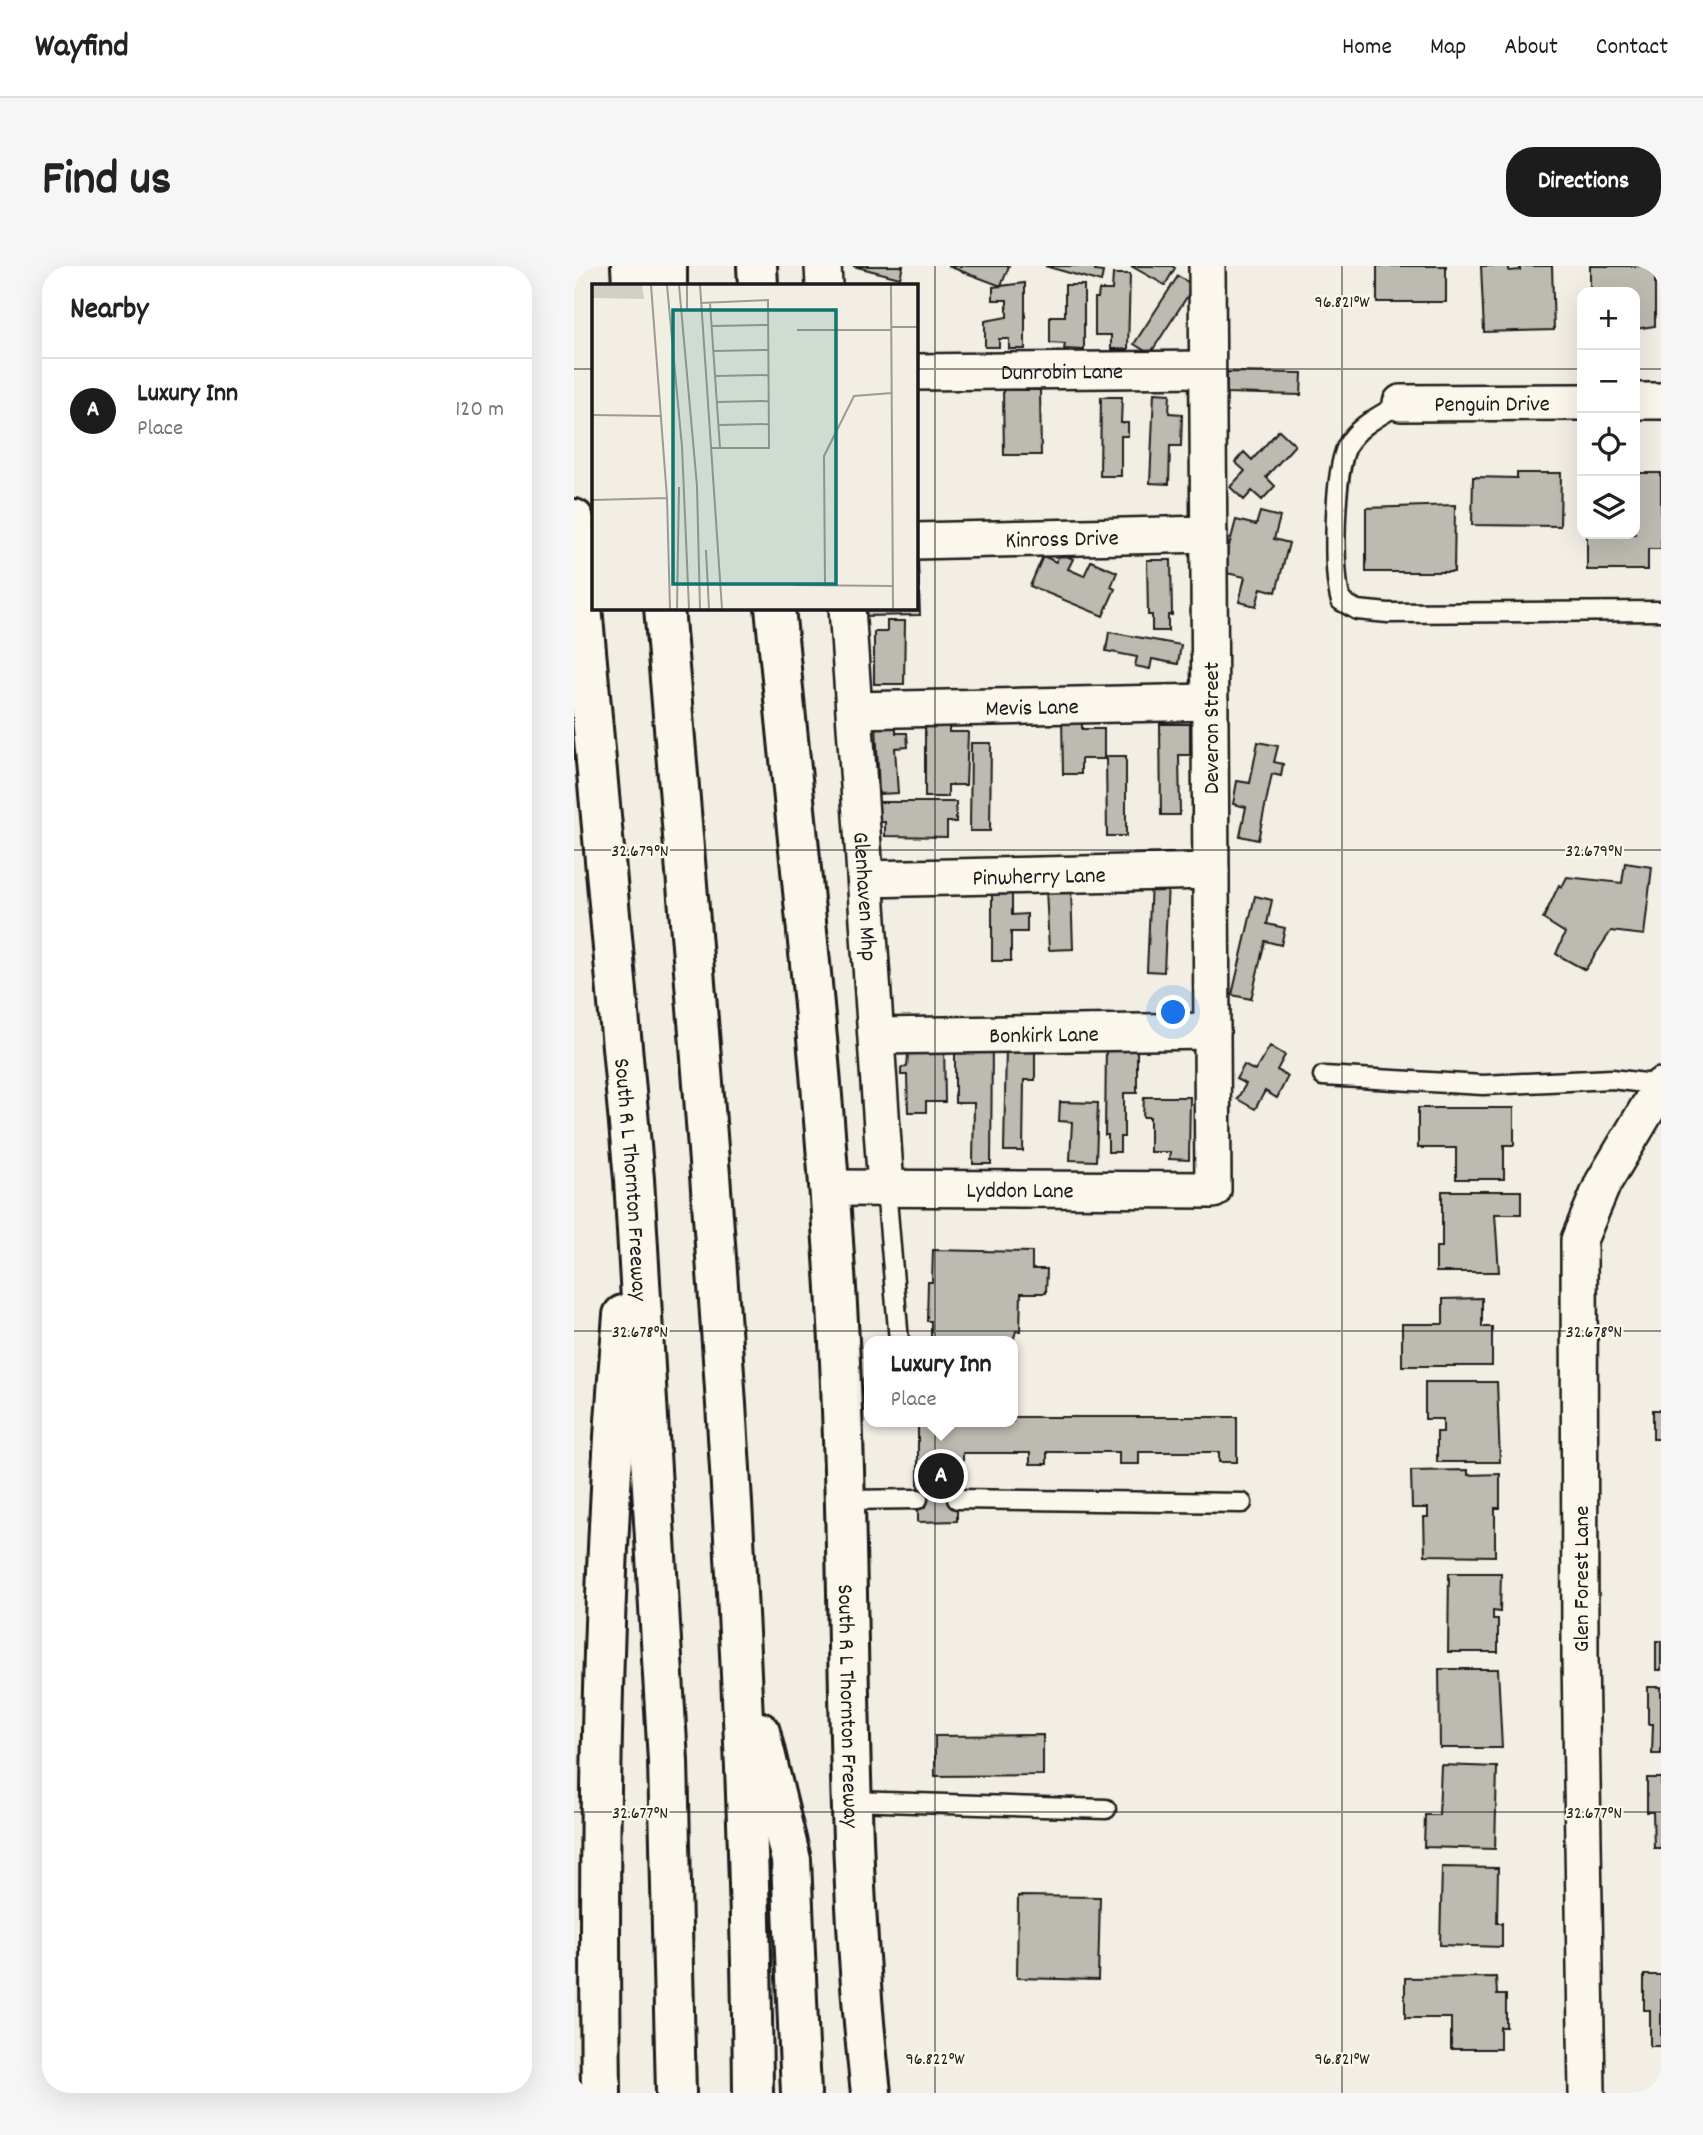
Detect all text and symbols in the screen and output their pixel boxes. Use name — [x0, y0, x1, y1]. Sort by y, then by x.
text: Wayfind — [35, 25, 129, 72]
text: Home — [1342, 31, 1392, 65]
text: Map — [1430, 31, 1466, 65]
text: About — [1504, 31, 1558, 65]
text: Contact — [1596, 31, 1668, 65]
text: Find us — [42, 147, 171, 217]
button: Directions — [1506, 147, 1661, 217]
inset map — [592, 284, 917, 609]
map controls — [1577, 287, 1640, 539]
button: + — [1577, 287, 1640, 350]
text: Nearby — [70, 290, 148, 333]
text: 96.821°W — [1314, 291, 1370, 316]
button: − — [1577, 350, 1640, 413]
street label: Dunrobin Lane — [1001, 357, 1123, 391]
text: Luxury Inn — [137, 376, 238, 413]
street label: Penguin Drive — [1434, 389, 1550, 423]
text: A — [87, 394, 99, 427]
text: 120 m — [455, 394, 504, 427]
text: Place — [137, 413, 183, 446]
button: locate — [1577, 413, 1640, 476]
button: layers — [1577, 476, 1640, 539]
street label: Kinross Drive — [1005, 523, 1119, 559]
street label: Deveron Street — [1197, 662, 1230, 794]
street label: Mevis Lane — [985, 692, 1079, 727]
street label: Glenhaven Mhp — [842, 831, 884, 962]
text: 32.679°N — [611, 840, 669, 865]
text: 32.679°N — [1565, 840, 1623, 865]
street label: Pinwherry Lane — [972, 860, 1106, 897]
your location — [1156, 995, 1190, 1029]
street label: Bonkirk Lane — [989, 1020, 1099, 1054]
street label: South R L Thornton Freeway — [603, 1057, 654, 1303]
street label: Lyddon Lane — [966, 1176, 1074, 1209]
text: 32.678°N — [612, 1321, 668, 1346]
text: 32.678°N — [1566, 1321, 1622, 1346]
popup — [864, 1336, 1018, 1427]
text: Luxury Inn — [891, 1347, 991, 1384]
text: Place — [891, 1384, 937, 1417]
pin: A — [918, 1450, 964, 1502]
street label: Glen Forest Lane — [1567, 1506, 1600, 1652]
street label: South R L Thornton Freeway — [827, 1584, 866, 1829]
text: 32.677°N — [612, 1802, 668, 1827]
text: 32.677°N — [1566, 1802, 1622, 1827]
text: 96.822°W — [905, 2048, 965, 2073]
text: 96.821°W — [1314, 2048, 1370, 2073]

